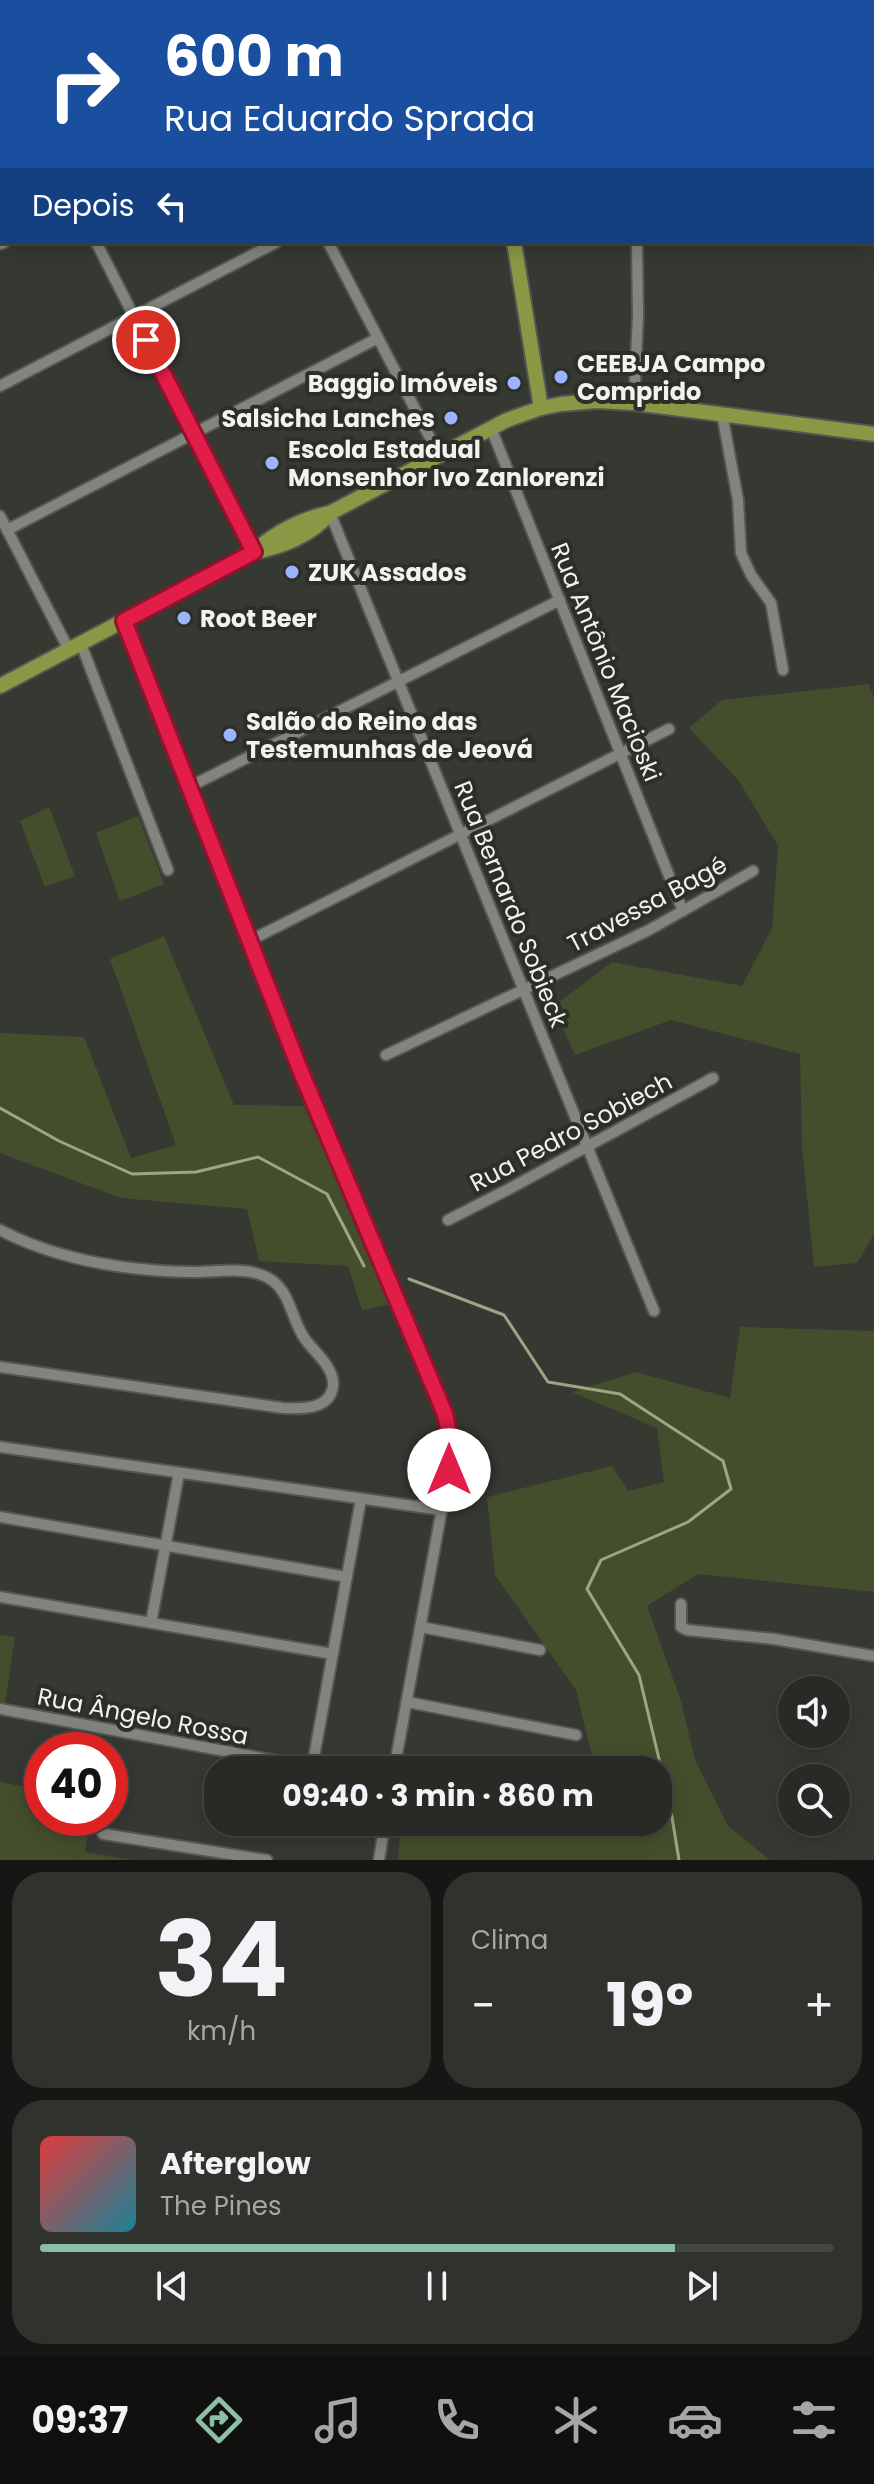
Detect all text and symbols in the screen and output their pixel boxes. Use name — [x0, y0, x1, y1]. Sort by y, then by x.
text: 600 m — [164, 17, 344, 96]
icon: right — [32, 32, 136, 136]
text: Rua Eduardo Sprada — [164, 93, 535, 144]
text: Depois — [32, 184, 134, 227]
icon: left — [150, 184, 194, 228]
pin — [112, 306, 180, 374]
icon: arrive — [124, 318, 168, 362]
place label: CEEBJA Campo Comprido — [577, 347, 765, 408]
place label: Baggio Imóveis — [308, 367, 498, 400]
marker: CEEBJA Campo Comprido — [552, 368, 570, 386]
marker: Baggio Imóveis — [505, 374, 523, 392]
place label: Salsicha Lanches — [222, 402, 435, 435]
marker: Salsicha Lanches — [442, 409, 460, 427]
place label: Escola Estadual Monsenhor Ivo Zanlorenzi — [288, 433, 605, 494]
marker: Escola Estadual Monsenhor Ivo Zanlorenzi — [263, 454, 281, 472]
street label: Rua Antônio Macioski — [543, 538, 669, 786]
place label: ZUK Assados — [308, 556, 467, 589]
marker: ZUK Assados — [283, 563, 301, 581]
place label: Root Beer — [200, 602, 317, 635]
marker: Root Beer — [175, 609, 193, 627]
place label: Salão do Reino das Testemunhas de Jeová — [246, 705, 533, 766]
marker: Salão do Reino das Testemunhas de Jeová — [221, 726, 239, 744]
street label: Rua Bernardo Sobieck — [446, 776, 576, 1033]
street label: Travessa Bagé — [561, 848, 733, 960]
street label: Rua Pedro Sobiech — [464, 1065, 678, 1199]
position arrow — [407, 1428, 491, 1512]
map controls — [778, 1676, 850, 1836]
button: sound — [778, 1676, 850, 1748]
street label: Rua Ângelo Rossa — [35, 1679, 251, 1753]
speed limit sign: 40 — [24, 1732, 128, 1836]
button: search — [778, 1764, 850, 1836]
text: 09:40 · 3 min · 860 m — [282, 1774, 594, 1817]
text: 34 — [155, 1887, 288, 2032]
text: Clima — [471, 1922, 548, 1958]
text: 19° — [606, 1963, 693, 2047]
text: − — [471, 1975, 495, 2036]
text: + — [804, 1975, 834, 2036]
text: km/h — [187, 2013, 256, 2049]
text: Afterglow — [160, 2142, 311, 2185]
text: The Pines — [160, 2188, 282, 2224]
icon: previous — [150, 2264, 194, 2308]
icon: pause — [415, 2264, 459, 2308]
icon: next — [680, 2264, 724, 2308]
icon: directions — [191, 2392, 247, 2448]
icon: music — [310, 2392, 366, 2448]
icon: phone — [429, 2392, 485, 2448]
icon: climate — [548, 2392, 604, 2448]
icon: car — [667, 2392, 723, 2448]
icon: filters — [786, 2392, 842, 2448]
text: 09:37 — [32, 2395, 128, 2446]

